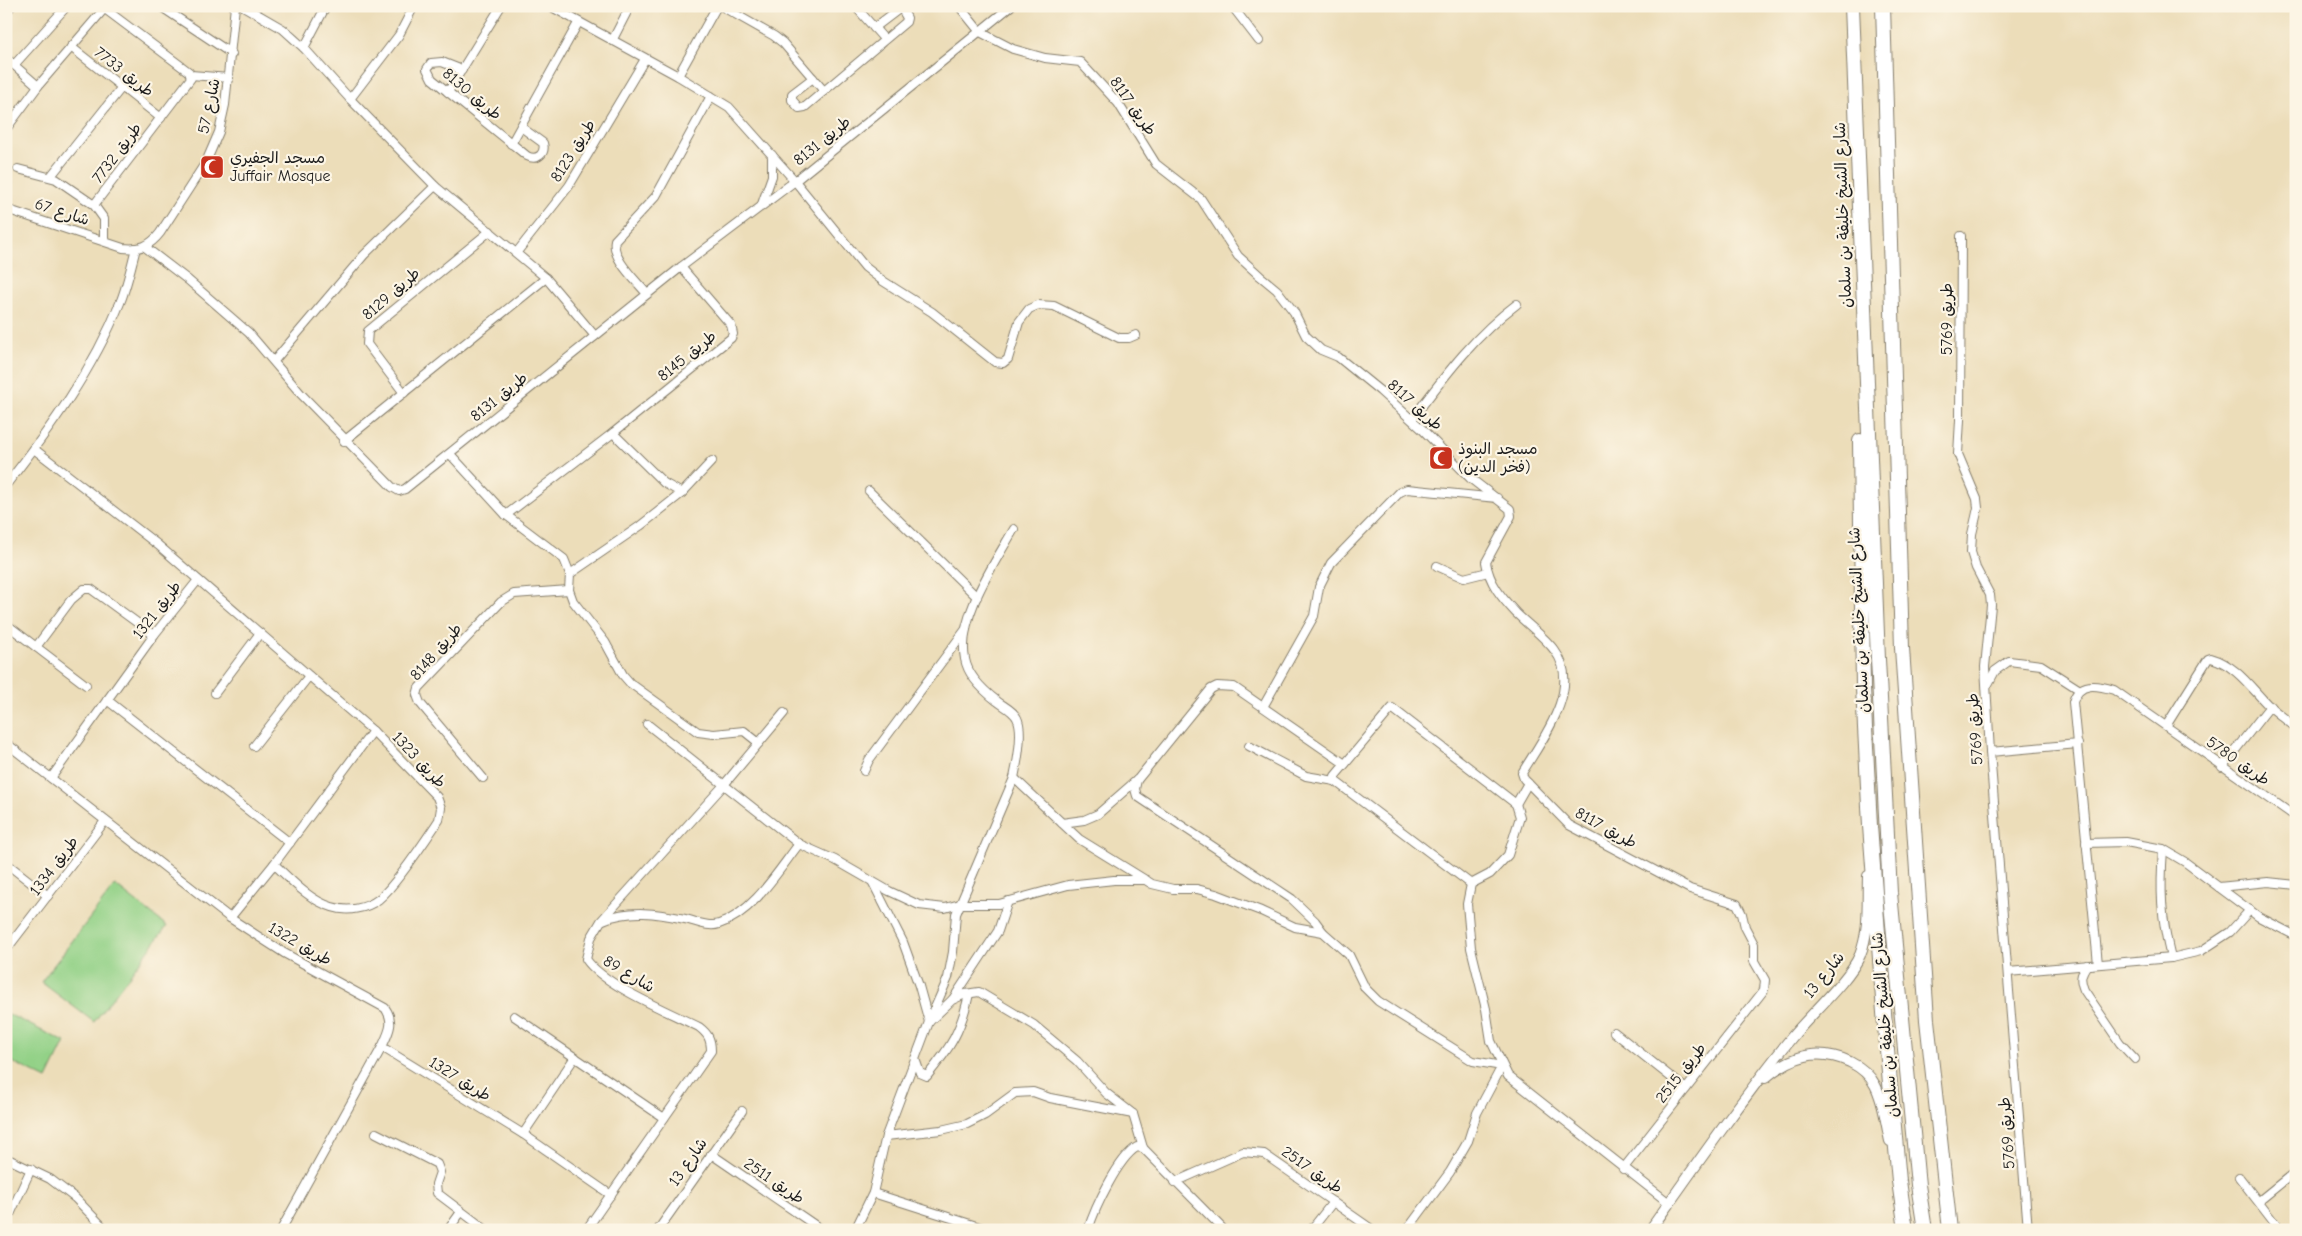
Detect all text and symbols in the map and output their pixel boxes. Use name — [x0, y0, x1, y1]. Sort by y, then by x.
street label: طريق 7733 — [91, 43, 157, 101]
street label: طريق 8130 — [439, 64, 505, 124]
street label: طريق 8117 — [1106, 73, 1160, 139]
street label: شارع 57 — [194, 77, 226, 136]
street label: طريق 8131 — [790, 113, 854, 169]
street label: طريق 8123 — [547, 117, 599, 185]
street label: طريق 7732 — [89, 119, 145, 187]
street label: شارع الشيخ خليفة بن سلمان — [1831, 122, 1857, 308]
place label: مسجد الجفيري Juffair Mosque — [230, 149, 331, 185]
mosque icon: مسجد الجفيري Juffair Mosque — [199, 154, 225, 180]
street label: شارع 67 — [32, 195, 92, 231]
street label: طريق 8129 — [359, 264, 423, 324]
street label: طريق 5769 — [1938, 283, 1956, 355]
street label: طريق 8145 — [654, 327, 720, 385]
street label: طريق 8131 — [467, 369, 531, 425]
street label: طريق 8117 — [1384, 376, 1446, 434]
place label: مسجد البنوذ (فخر الدين) — [1458, 440, 1538, 476]
mosque icon: مسجد البنوذ (فخر الدين) — [1428, 445, 1454, 471]
street label: شارع الشيخ خليفة بن سلمان — [1845, 526, 1875, 713]
street label: طريق 1321 — [129, 578, 185, 642]
street label: طريق 8148 — [406, 620, 466, 684]
street label: طريق 5769 — [1964, 692, 1986, 766]
street label: طريق 1323 — [389, 728, 449, 792]
street label: طريق 5780 — [2203, 733, 2273, 789]
street label: طريق 8117 — [1572, 804, 1640, 852]
street label: طريق 1334 — [26, 833, 82, 899]
street label: طريق 1322 — [265, 919, 335, 969]
street label: شارع الشيخ خليفة بن سلمان — [1868, 931, 1904, 1118]
street label: شارع 13 — [1800, 948, 1850, 1003]
street label: شارع 89 — [599, 952, 658, 998]
street label: طريق 2515 — [1652, 1039, 1710, 1107]
street label: طريق 1327 — [426, 1053, 494, 1105]
street label: طريق 5769 — [1996, 1096, 2018, 1170]
street label: شارع 13 — [665, 1135, 713, 1191]
street label: طريق 2517 — [1278, 1143, 1346, 1197]
street label: طريق 2511 — [741, 1154, 807, 1208]

